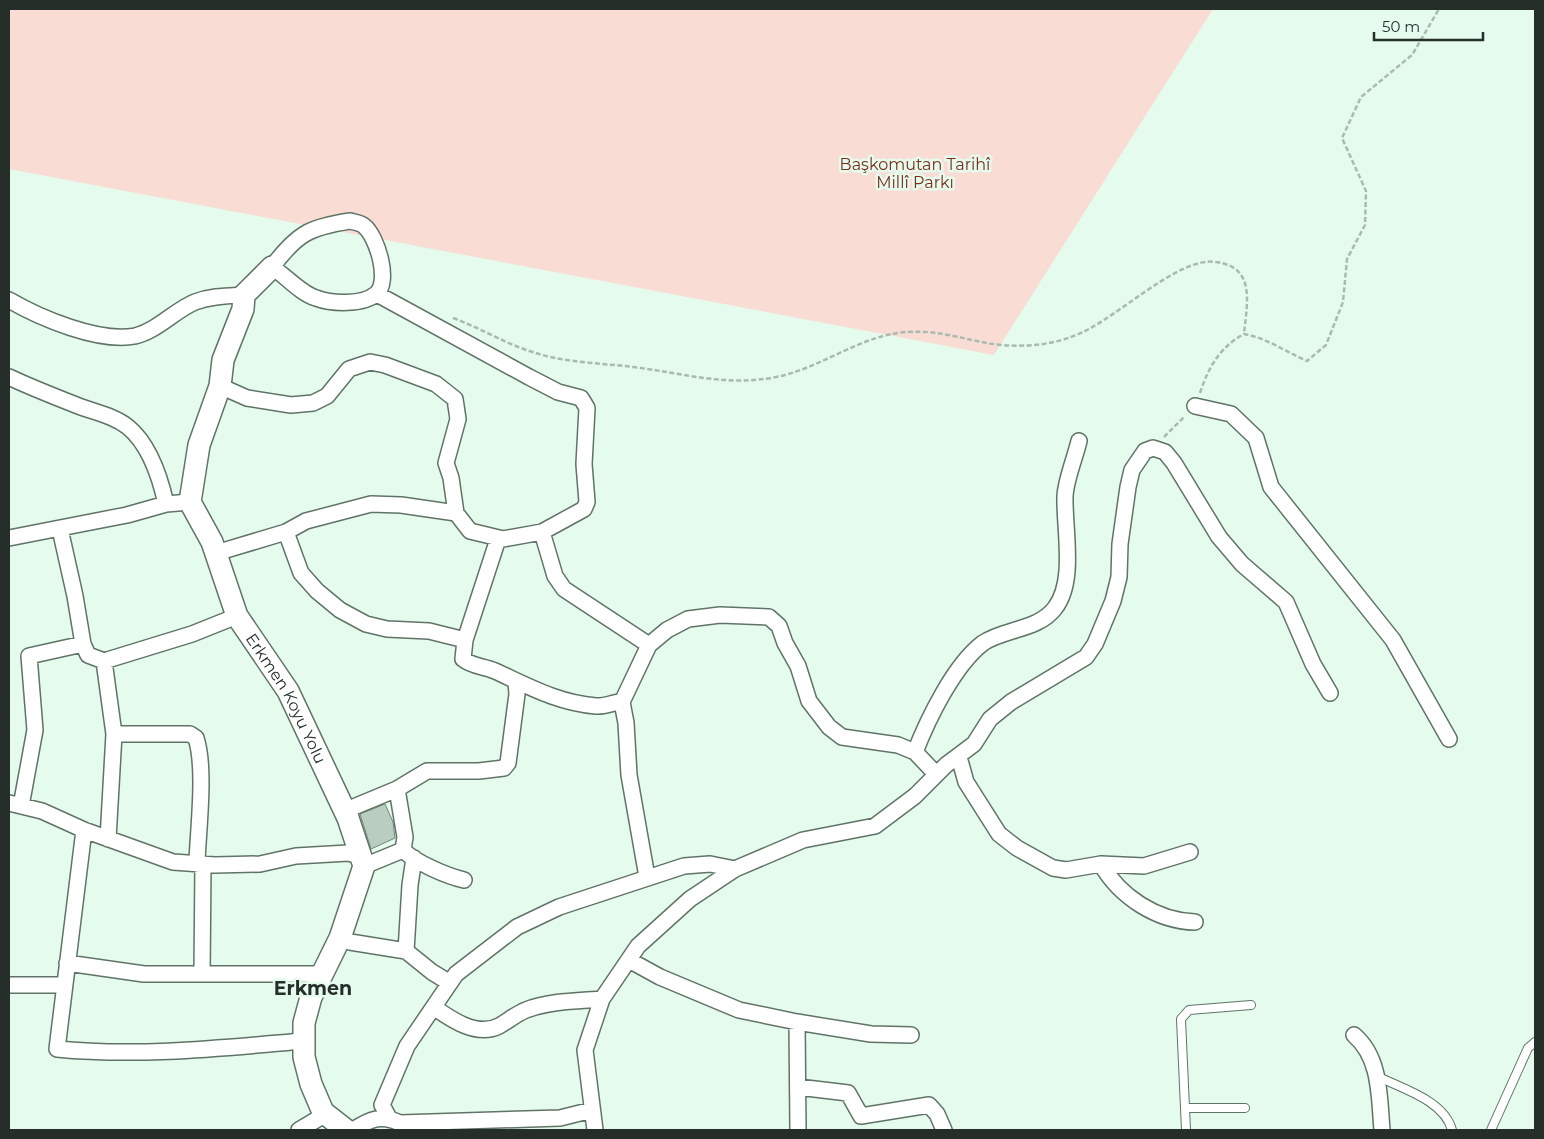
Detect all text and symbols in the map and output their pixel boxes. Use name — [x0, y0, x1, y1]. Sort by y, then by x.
scale bar — [1374, 10, 1483, 42]
text: 50 m — [1382, 17, 1420, 36]
park label: Başkomutan Tarihî Millî Parkı — [840, 155, 991, 192]
street label: Erkmen Koyu Yolu — [242, 630, 330, 767]
district label: Erkmen — [274, 977, 352, 1000]

